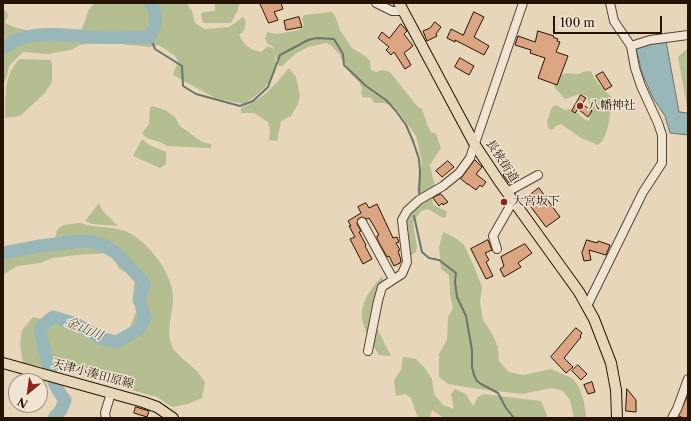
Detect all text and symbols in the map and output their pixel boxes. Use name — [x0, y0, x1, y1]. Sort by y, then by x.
scale bar — [555, 8, 664, 34]
text: 100 m — [560, 15, 595, 30]
place label: 八幡神社 — [588, 99, 636, 113]
marker: 八幡神社 — [575, 101, 585, 111]
street label: 長狭街道 — [483, 137, 521, 185]
place label: 大宮坂下 — [512, 195, 560, 209]
marker: 大宮坂下 — [499, 197, 509, 207]
water label: 金山川 — [63, 314, 105, 344]
street label: 天津小湊田原線 — [51, 356, 135, 392]
north arrow — [8, 373, 48, 413]
text: N — [15, 394, 30, 411]

